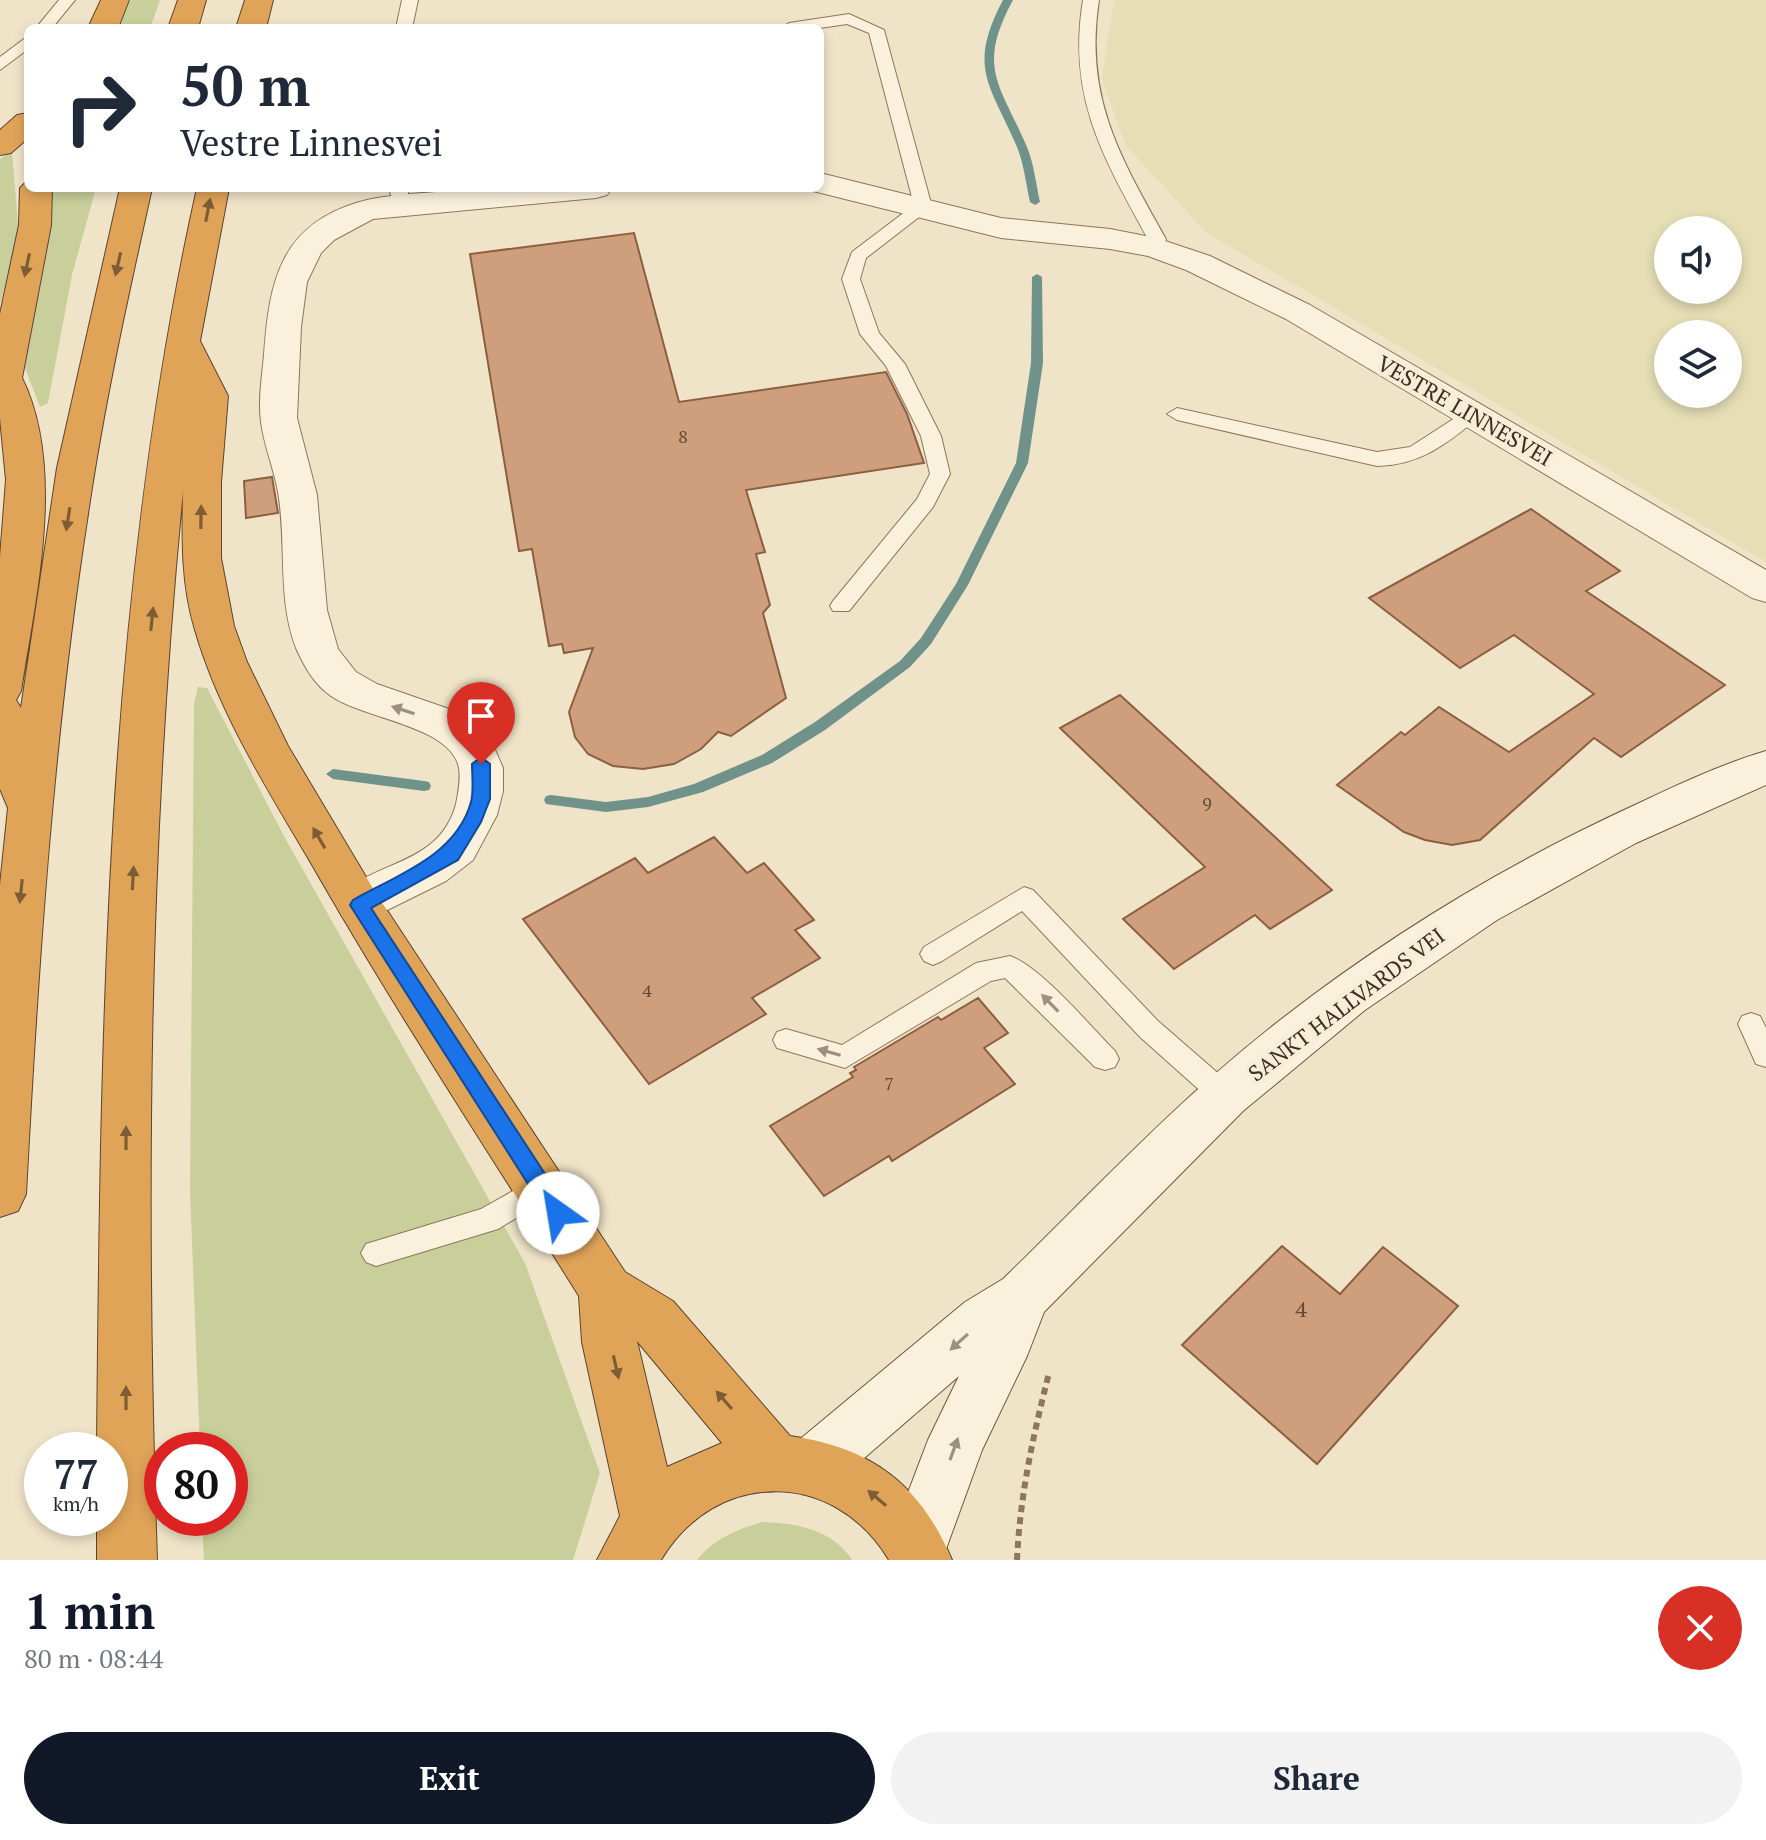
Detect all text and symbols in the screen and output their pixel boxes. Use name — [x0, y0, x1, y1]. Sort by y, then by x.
text: 50 m — [180, 48, 310, 122]
icon: right — [48, 56, 152, 160]
text: Vestre Linnesvei — [180, 119, 443, 166]
one-way arrow — [203, 198, 215, 223]
map controls — [1654, 216, 1742, 408]
button: sound — [1654, 216, 1742, 304]
one-way arrow — [111, 252, 124, 277]
one-way arrow — [20, 253, 33, 278]
button: layers — [1654, 320, 1742, 408]
street label: VESTRE LINNESVEI — [1372, 348, 1558, 472]
house number: 8 — [678, 424, 688, 448]
one-way arrow — [194, 504, 207, 529]
one-way arrow — [62, 507, 74, 532]
one-way arrow — [146, 606, 159, 631]
pin — [447, 682, 515, 764]
icon: arrive — [459, 694, 503, 738]
one-way arrow — [391, 703, 415, 716]
house number: 9 — [1202, 791, 1212, 815]
one-way arrow — [312, 827, 326, 850]
one-way arrow — [127, 865, 140, 890]
one-way arrow — [15, 879, 28, 904]
street label: SANKT HALLVARDS VEI — [1242, 921, 1450, 1087]
house number: 4 — [642, 978, 652, 1002]
one-way arrow — [1042, 994, 1060, 1013]
one-way arrow — [817, 1045, 841, 1058]
house number: 7 — [884, 1071, 894, 1095]
one-way arrow — [120, 1125, 132, 1150]
position arrow — [516, 1171, 600, 1255]
house number: 4 — [1295, 1294, 1307, 1323]
one-way arrow — [949, 1333, 969, 1351]
one-way arrow — [610, 1355, 622, 1380]
one-way arrow — [120, 1385, 132, 1410]
one-way arrow — [716, 1391, 733, 1411]
speed limit sign: 80 — [144, 1432, 248, 1536]
one-way arrow — [949, 1437, 961, 1461]
text: 77 — [53, 1447, 99, 1500]
text: km/h — [53, 1490, 99, 1517]
one-way arrow — [867, 1490, 887, 1507]
text: 1 min — [24, 1579, 155, 1643]
button: close — [1658, 1586, 1742, 1670]
text: 80 m · 08:44 — [24, 1641, 163, 1675]
button: Exit — [24, 1732, 875, 1824]
button: Share — [891, 1732, 1742, 1824]

